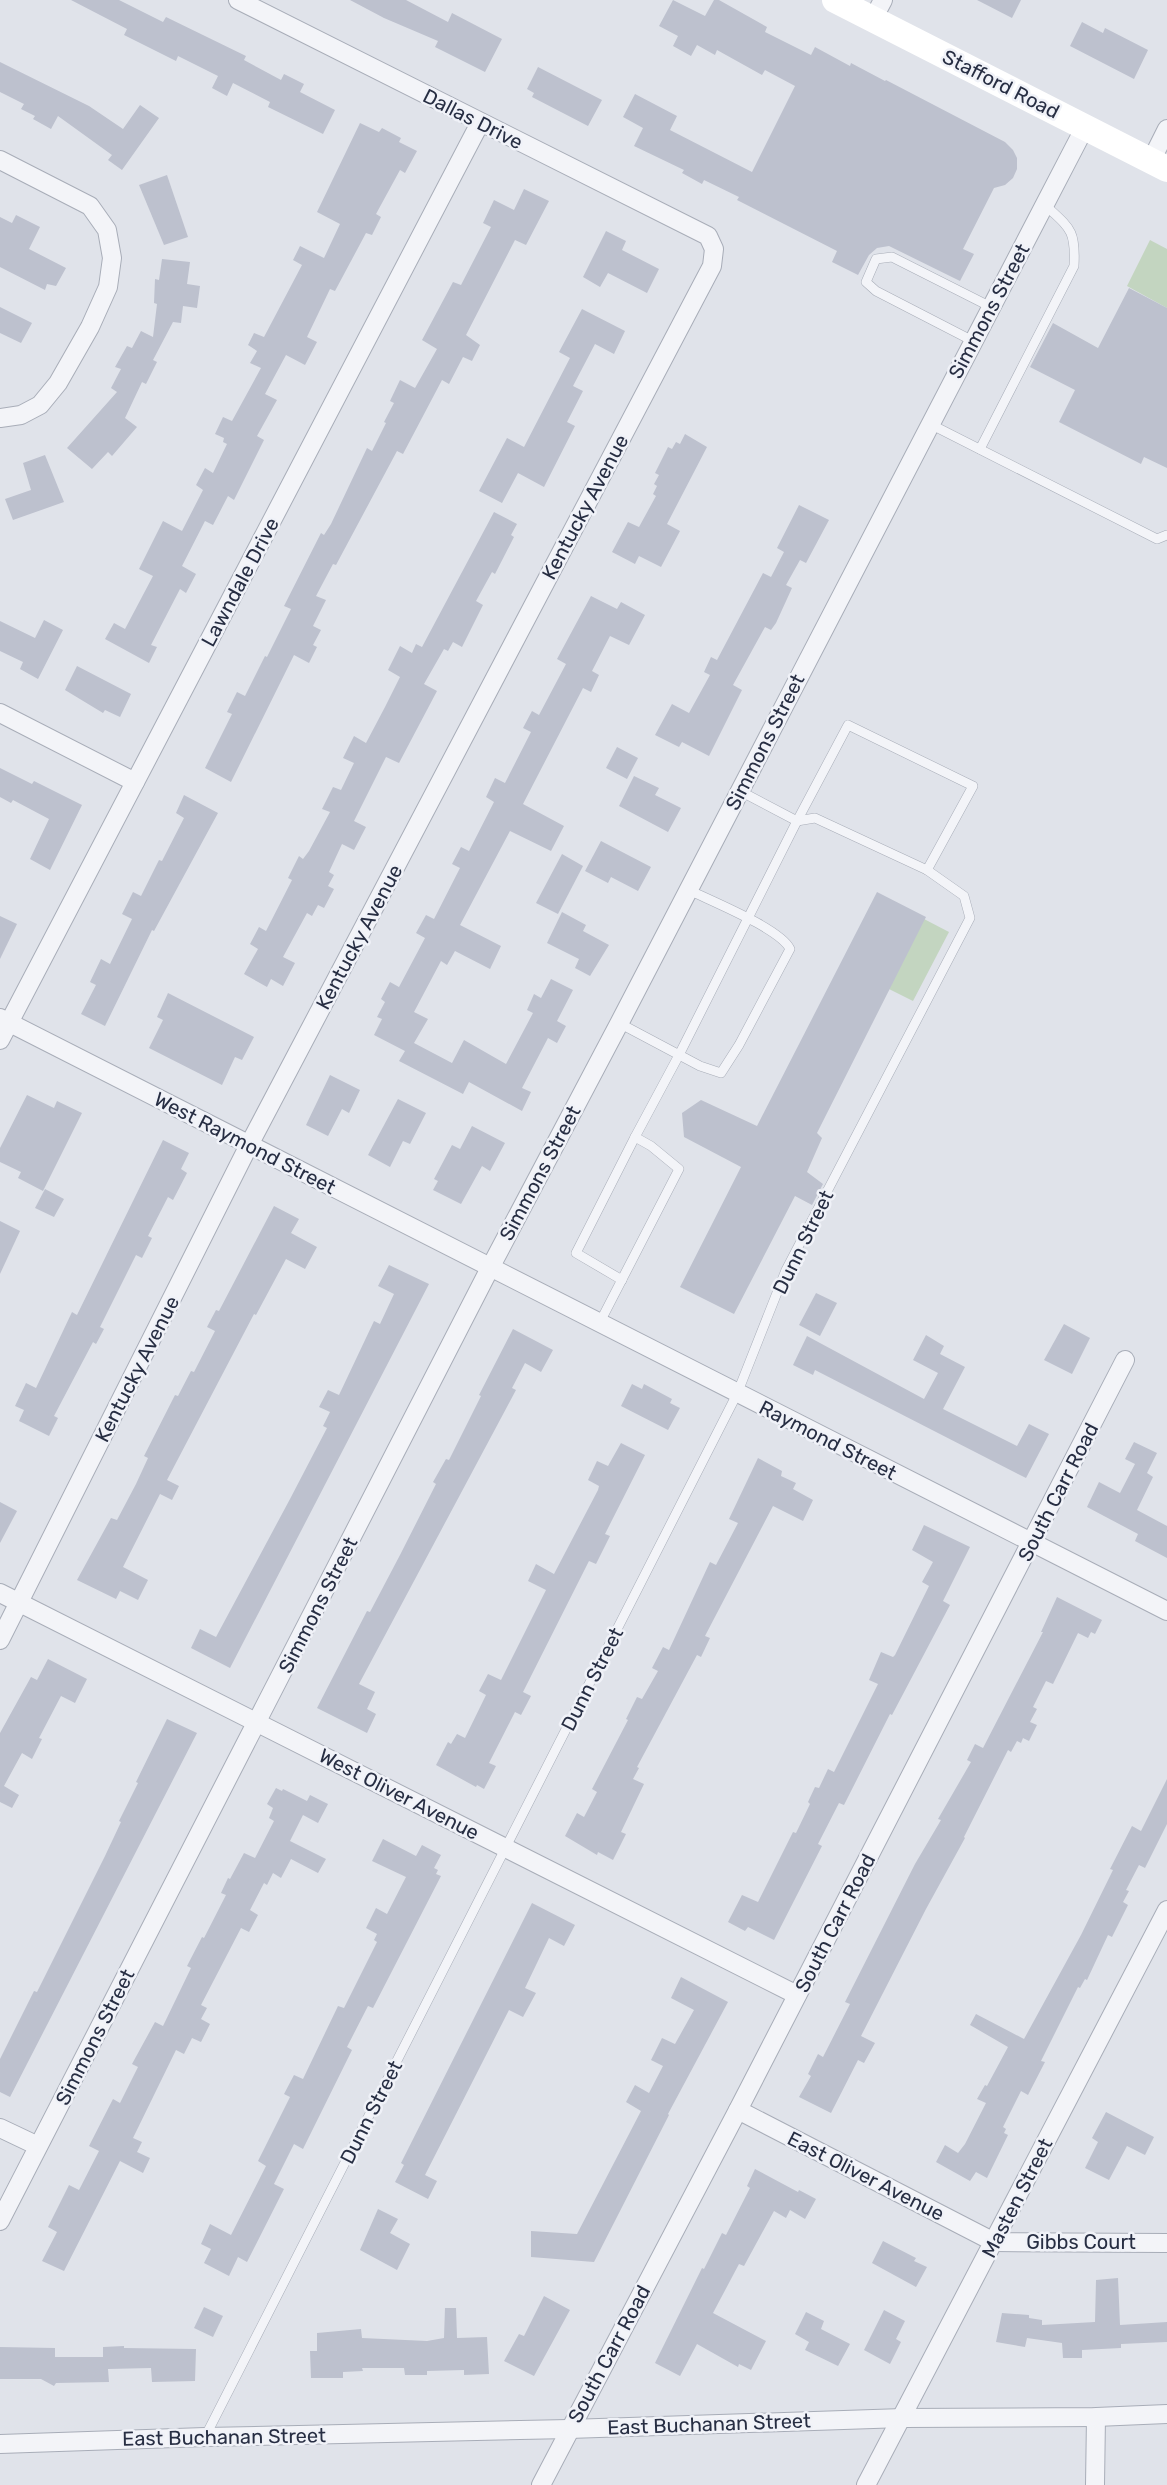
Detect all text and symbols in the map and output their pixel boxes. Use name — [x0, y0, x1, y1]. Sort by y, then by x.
street label: Stafford Road — [939, 44, 1063, 124]
street label: Dallas Drive — [419, 84, 527, 154]
street label: Simmons Street — [943, 239, 1035, 383]
street label: Kentucky Avenue — [537, 430, 633, 584]
street label: Lawndale Drive — [196, 513, 284, 651]
street label: Simmons Street — [720, 670, 810, 814]
street label: Kentucky Avenue — [311, 860, 407, 1014]
street label: West Raymond Street — [150, 1087, 340, 1199]
street label: Simmons Street — [494, 1101, 586, 1245]
street label: Dunn Street — [767, 1186, 839, 1298]
street label: Kentucky Avenue — [90, 1292, 184, 1446]
street label: Raymond Street — [755, 1395, 901, 1485]
street label: South Carr Road — [1013, 1419, 1103, 1565]
street label: Simmons Street — [273, 1533, 363, 1677]
street label: Dunn Street — [556, 1623, 628, 1735]
street label: West Oliver Avenue — [315, 1743, 483, 1845]
street label: South Carr Road — [790, 1850, 880, 1996]
street label: Simmons Street — [50, 1965, 140, 2109]
street label: Dunn Street — [335, 2056, 407, 2168]
street label: East Oliver Avenue — [784, 2126, 948, 2226]
street label: Masten Street — [977, 2134, 1058, 2262]
street label: Gibbs Court — [1026, 2230, 1136, 2254]
street label: South Carr Road — [563, 2281, 655, 2427]
street label: East Buchanan Street — [607, 2408, 811, 2440]
street label: East Buchanan Street — [122, 2423, 326, 2451]

